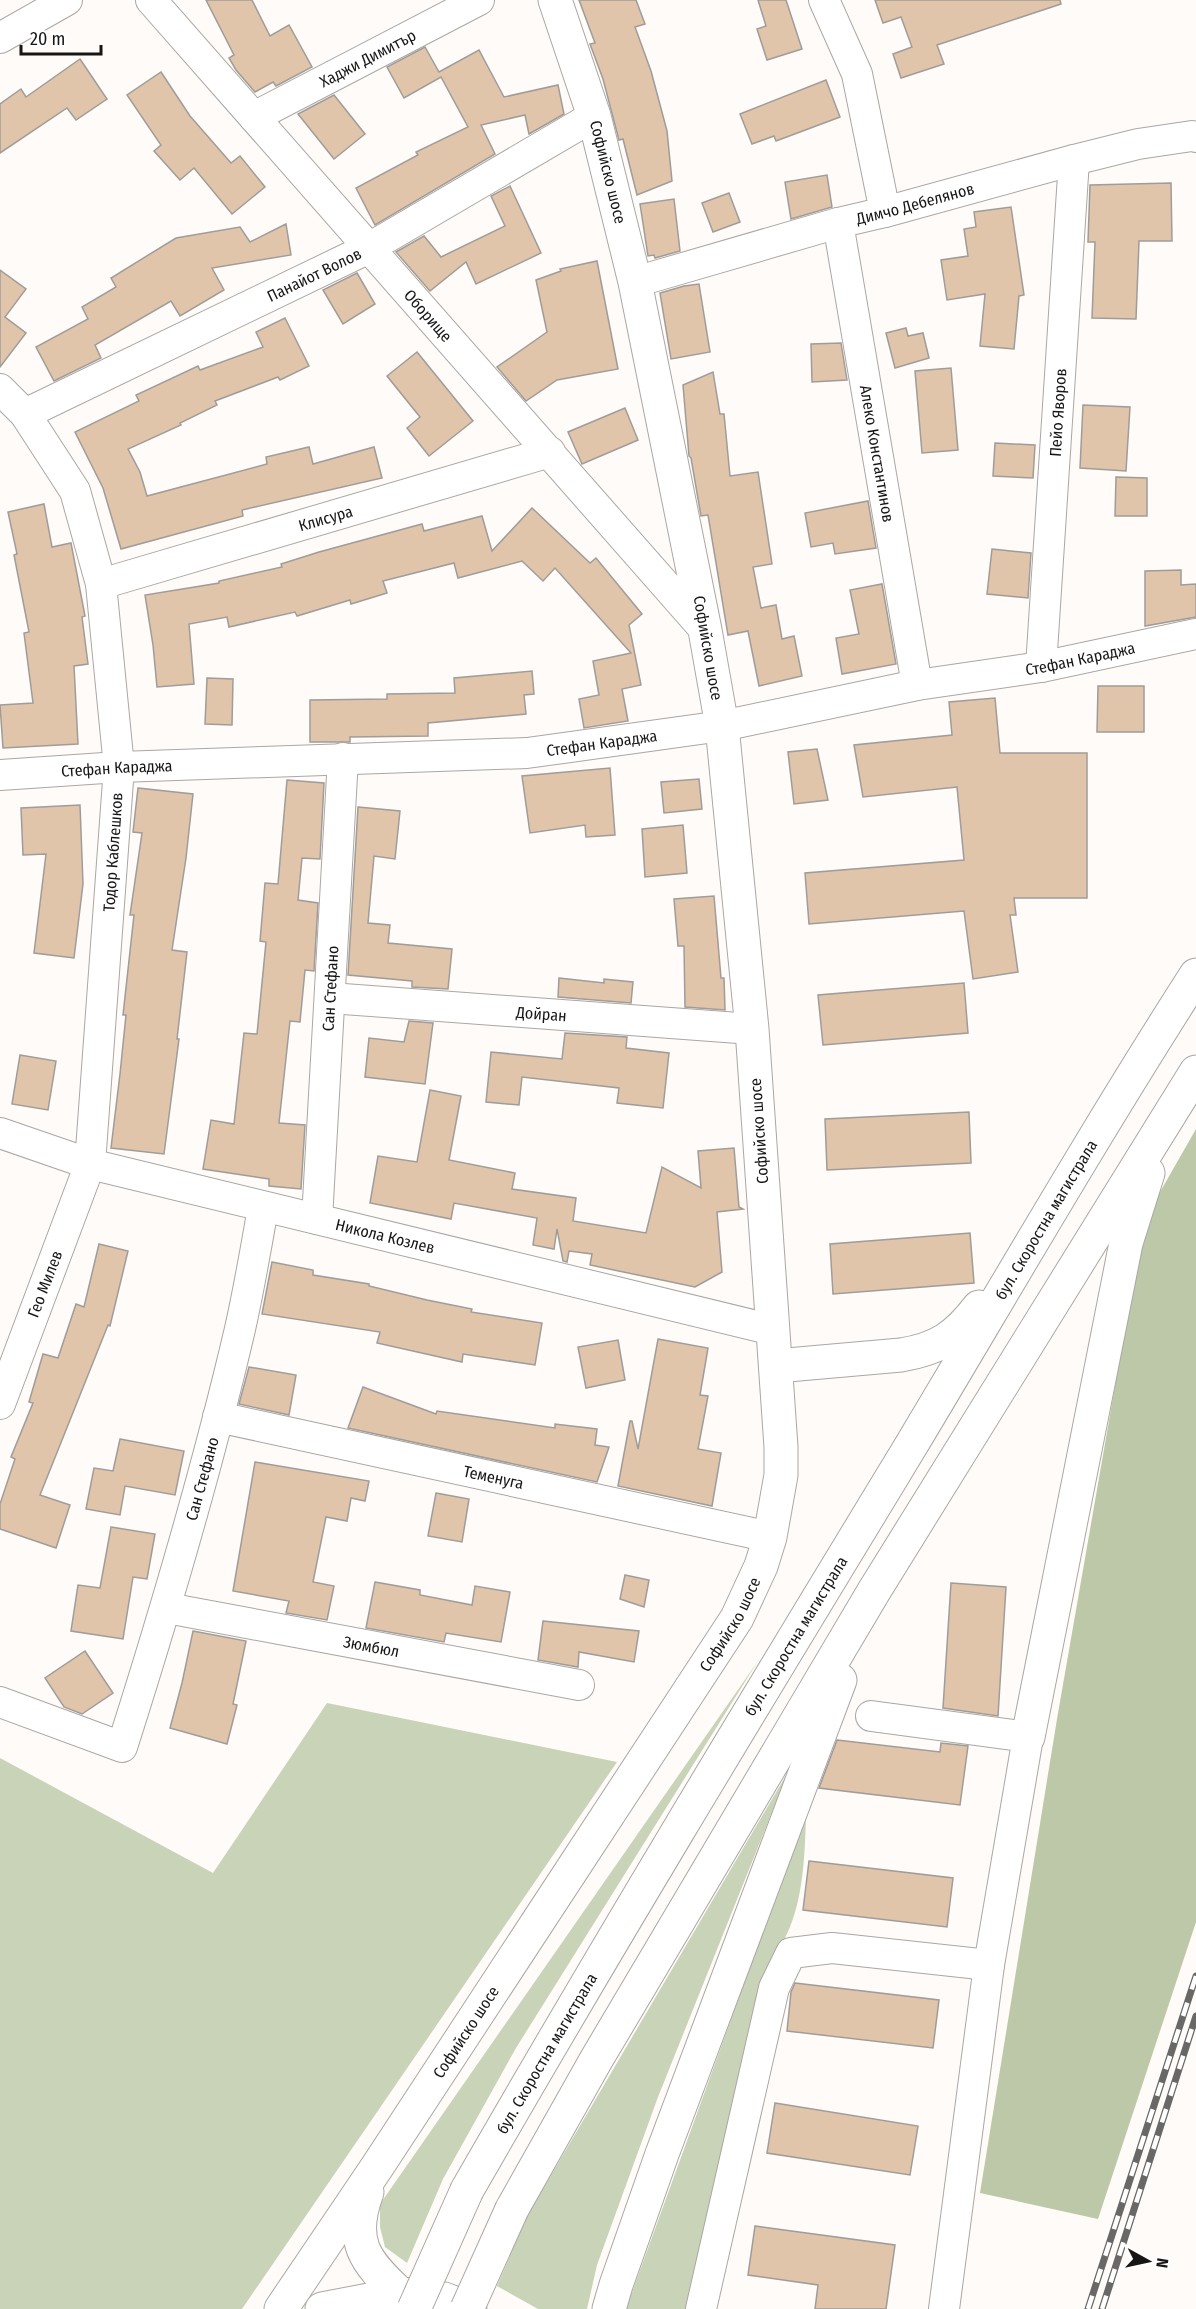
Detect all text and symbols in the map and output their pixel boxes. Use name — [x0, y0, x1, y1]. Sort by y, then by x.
scale bar — [21, 18, 100, 56]
street label: Хаджи Димитър — [316, 25, 419, 91]
text: 20 m — [30, 28, 65, 50]
street label: Софийско шосе — [586, 118, 630, 226]
street label: Димчо Дебелянов — [853, 178, 976, 228]
street label: Панайот Волов — [264, 244, 364, 305]
street label: Оборище — [400, 285, 456, 345]
street label: Пейо Яворов — [1045, 368, 1070, 457]
street label: Алеко Константинов — [856, 384, 898, 524]
street label: Клисура — [296, 501, 355, 535]
street label: Софийско шосе — [689, 594, 727, 702]
street label: Стефан Караджа — [1024, 638, 1137, 679]
street label: Стефан Караджа — [545, 726, 658, 760]
street label: Стефан Караджа — [60, 756, 173, 780]
street label: Тодор Каблешков — [99, 792, 127, 912]
street label: Сан Стефано — [318, 945, 342, 1032]
street label: Дойран — [514, 1002, 567, 1025]
street label: Софийско шосе — [746, 1077, 772, 1184]
street label: бул. Скоростна магистрала — [991, 1136, 1101, 1303]
street label: Никола Козлев — [334, 1215, 437, 1257]
street label: Гео Милев — [24, 1248, 66, 1320]
street label: Сан Стефано — [181, 1435, 222, 1523]
street label: Теменуга — [462, 1461, 526, 1493]
street label: бул. Скоростна магистрала — [740, 1553, 851, 1719]
street label: Софийско шосе — [695, 1574, 764, 1675]
street label: Зюмбюл — [342, 1632, 401, 1661]
street label: бул. Скоростна магистрала — [492, 1970, 601, 2137]
street label: Софийско шосе — [429, 1982, 503, 2081]
north arrow — [1118, 2231, 1178, 2291]
text: N — [1152, 2257, 1172, 2269]

